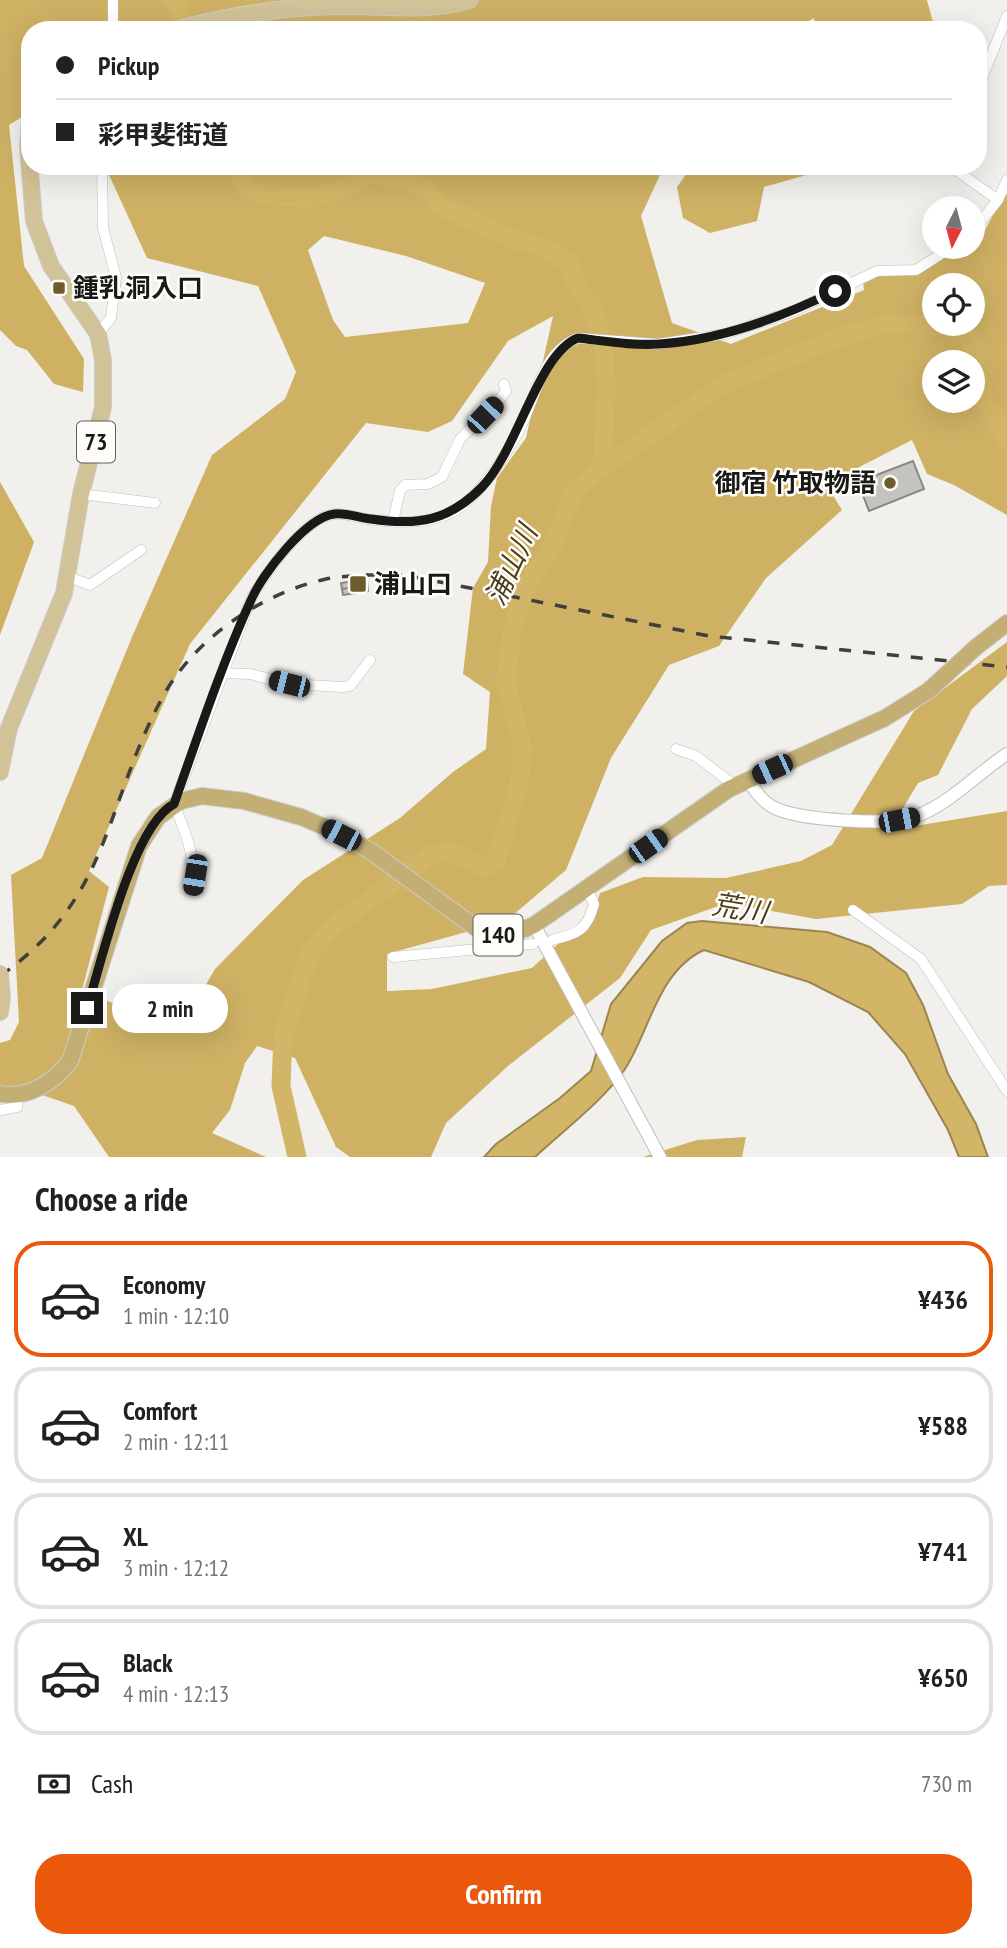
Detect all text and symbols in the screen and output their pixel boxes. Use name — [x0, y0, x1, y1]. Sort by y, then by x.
text: Pickup — [98, 49, 159, 82]
text: 彩甲斐街道 — [98, 118, 228, 151]
north arrow — [922, 196, 985, 259]
map controls — [922, 196, 985, 413]
place label: 鍾乳洞入口 — [73, 271, 203, 304]
button: locate — [922, 273, 985, 336]
route start — [819, 275, 851, 307]
marker: 鍾乳洞入口 — [51, 280, 67, 296]
button: layers — [922, 350, 985, 413]
car — [463, 393, 508, 437]
road number: 73 — [77, 422, 115, 462]
place label: 御宿 竹取物語 — [715, 466, 876, 499]
marker: 御宿 竹取物語 — [882, 475, 898, 491]
water label: 浦山川 — [476, 516, 546, 611]
place label: 浦山口 — [374, 567, 452, 600]
marker: 浦山口 — [348, 574, 368, 594]
car — [267, 669, 312, 699]
car — [749, 751, 796, 787]
car — [877, 806, 922, 834]
car — [318, 816, 365, 854]
car — [625, 825, 672, 867]
car — [182, 853, 209, 897]
water label: 荒川 — [710, 885, 774, 931]
road number: 140 — [474, 915, 522, 956]
callout: 2 min — [112, 984, 227, 1032]
route end — [71, 992, 103, 1024]
text: 2 min — [147, 994, 193, 1023]
text: Choose a ride — [35, 1178, 188, 1220]
icon: car — [39, 1268, 102, 1331]
text: Economy — [123, 1268, 205, 1301]
text: ¥436 — [918, 1283, 968, 1316]
text: 1 min · 12:10 — [123, 1301, 229, 1330]
icon: car — [39, 1394, 102, 1457]
text: Comfort — [123, 1394, 197, 1427]
text: ¥588 — [918, 1409, 968, 1442]
text: 2 min · 12:11 — [123, 1427, 229, 1456]
icon: car — [39, 1520, 102, 1583]
text: XL — [123, 1520, 148, 1553]
text: ¥741 — [918, 1535, 968, 1568]
text: 3 min · 12:12 — [123, 1553, 229, 1582]
icon: car — [39, 1646, 102, 1709]
text: Black — [123, 1646, 173, 1679]
text: ¥650 — [918, 1661, 968, 1694]
text: 4 min · 12:13 — [123, 1679, 229, 1708]
icon: cash — [35, 1765, 73, 1803]
text: Cash — [91, 1767, 133, 1800]
text: 730 m — [921, 1769, 972, 1798]
button: Confirm — [35, 1854, 972, 1934]

